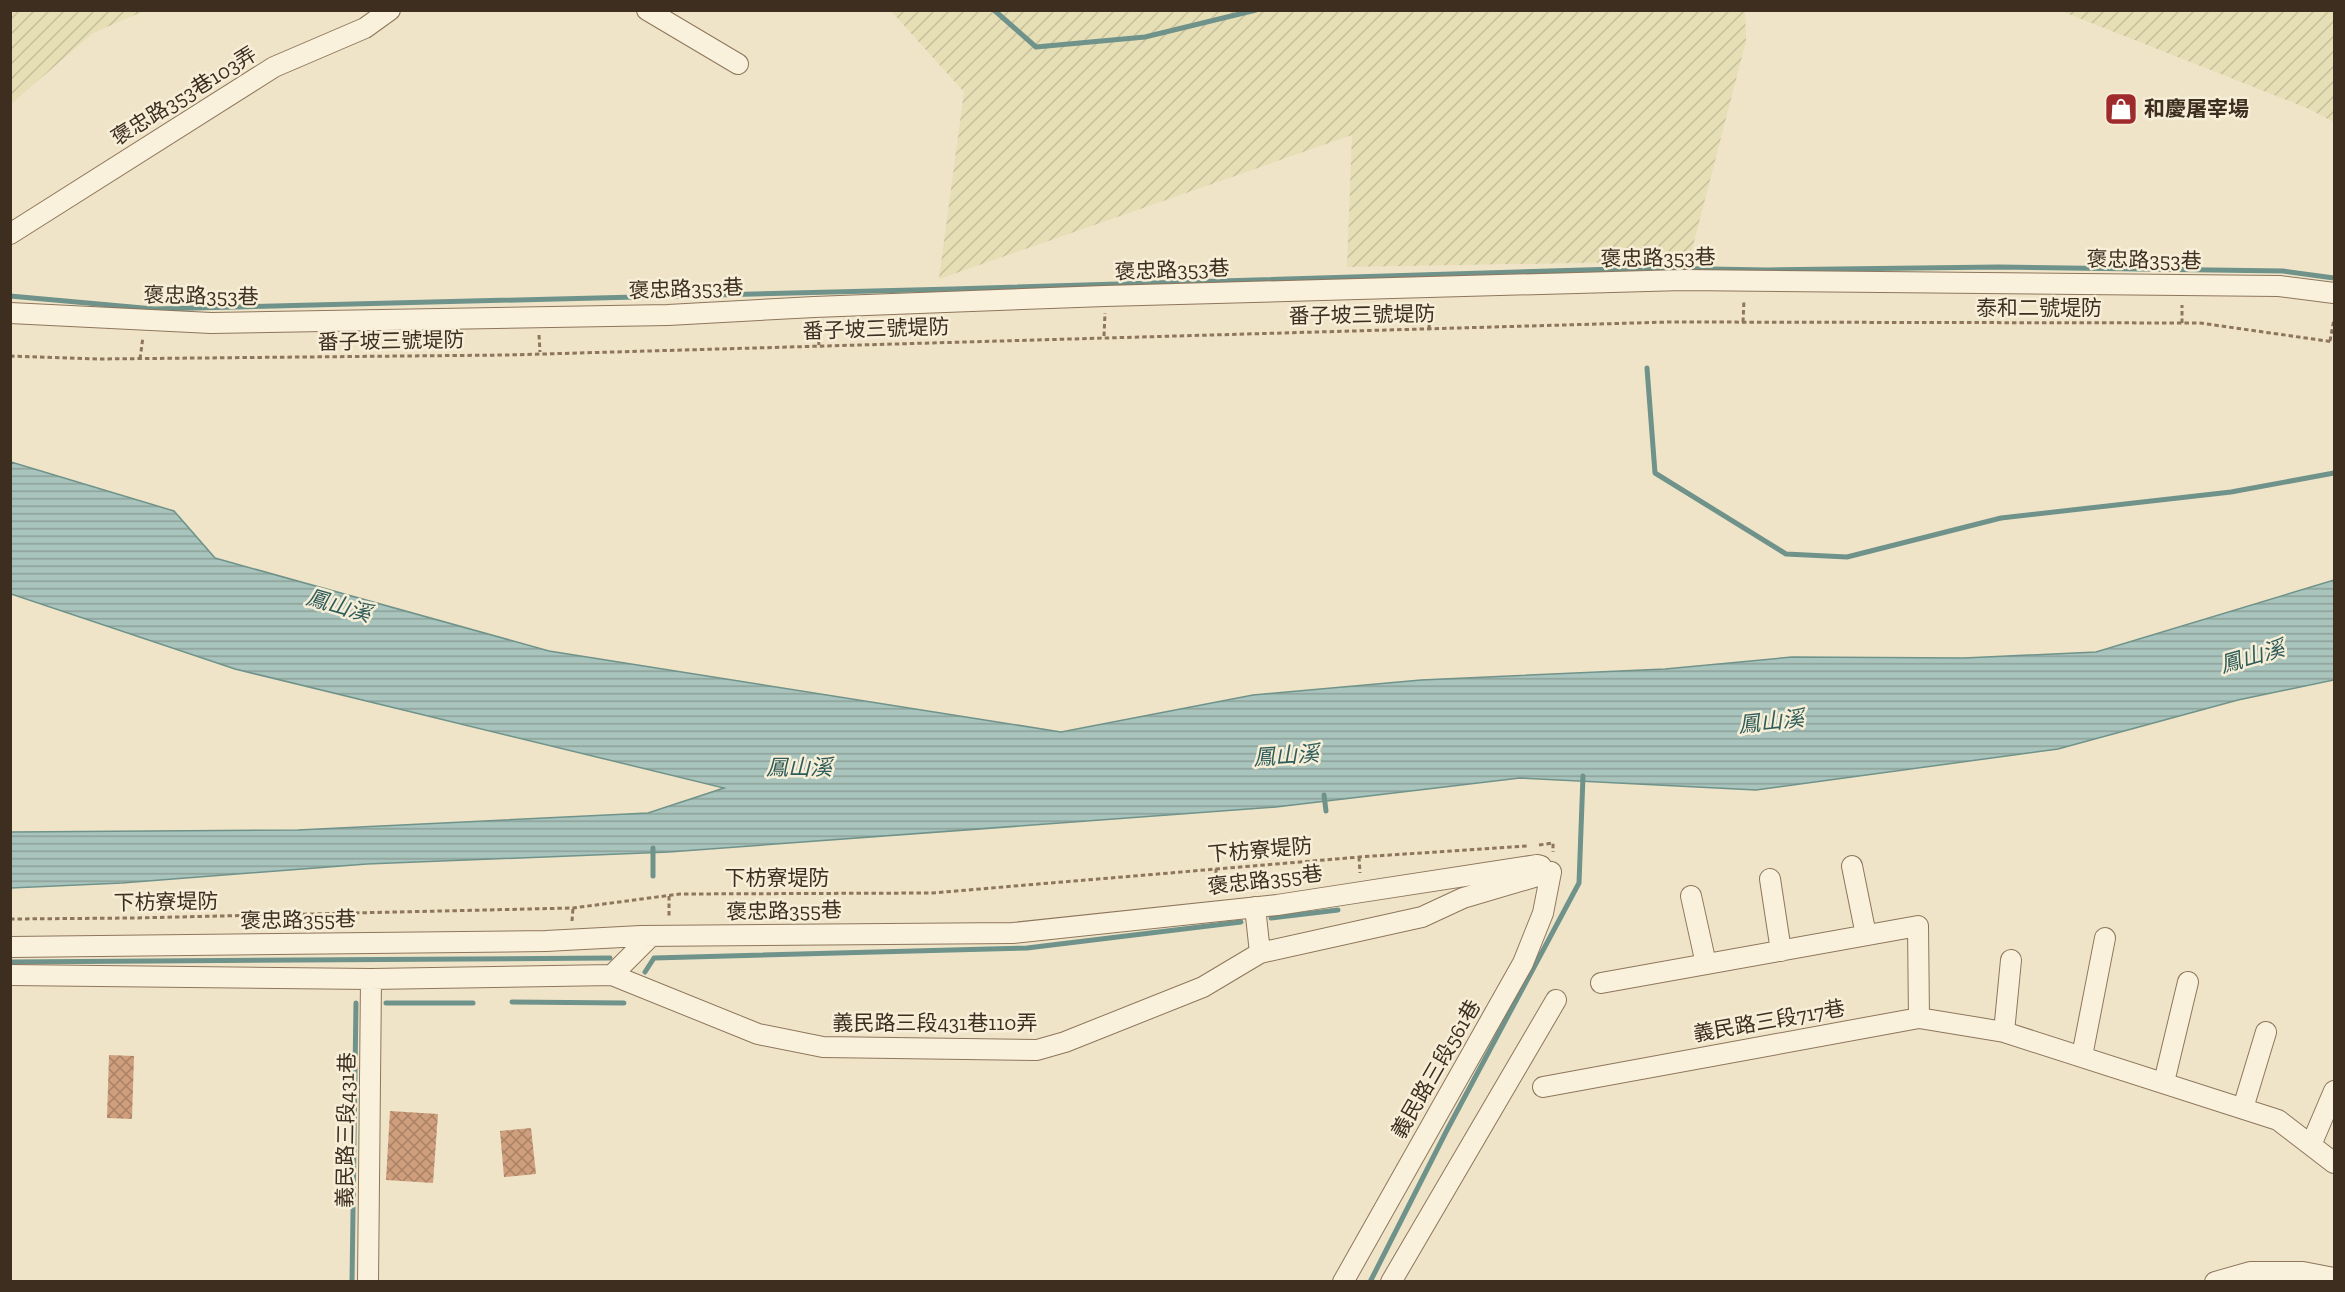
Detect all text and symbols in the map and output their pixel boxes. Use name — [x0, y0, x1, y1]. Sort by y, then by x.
street label: 褒忠路353巷103弄 — [106, 41, 261, 150]
shop icon: 和慶屠宰場 — [2103, 91, 2139, 127]
place label: 和慶屠宰場 — [2144, 96, 2249, 121]
street label: 褒忠路353巷 — [1600, 244, 1716, 271]
street label: 褒忠路353巷 — [2086, 246, 2202, 273]
street label: 褒忠路353巷 — [1114, 255, 1230, 284]
street label: 褒忠路353巷 — [628, 274, 744, 303]
street label: 褒忠路353巷 — [143, 282, 259, 309]
street label: 泰和二號堤防 — [1976, 295, 2102, 320]
street label: 番子坡三號堤防 — [1288, 301, 1436, 328]
street label: 番子坡三號堤防 — [802, 313, 950, 344]
street label: 番子坡三號堤防 — [317, 327, 465, 354]
water label: 鳳山溪 — [303, 583, 377, 628]
water label: 鳳山溪 — [2217, 634, 2290, 679]
water label: 鳳山溪 — [1737, 704, 1808, 738]
water label: 鳳山溪 — [1252, 740, 1323, 771]
water label: 鳳山溪 — [766, 754, 835, 781]
street label: 下枋寮堤防 — [1207, 832, 1313, 867]
street label: 褒忠路355巷 — [1206, 860, 1324, 899]
street label: 下枋寮堤防 — [725, 865, 830, 890]
street label: 下枋寮堤防 — [113, 888, 219, 915]
street label: 褒忠路355巷 — [726, 897, 842, 924]
street label: 褒忠路355巷 — [240, 906, 356, 933]
street label: 義民路三段561巷 — [1386, 995, 1485, 1143]
street label: 義民路三段717巷 — [1691, 995, 1847, 1046]
street label: 義民路三段431巷110弄 — [833, 1010, 1037, 1035]
street label: 義民路三段431巷 — [332, 1052, 359, 1208]

